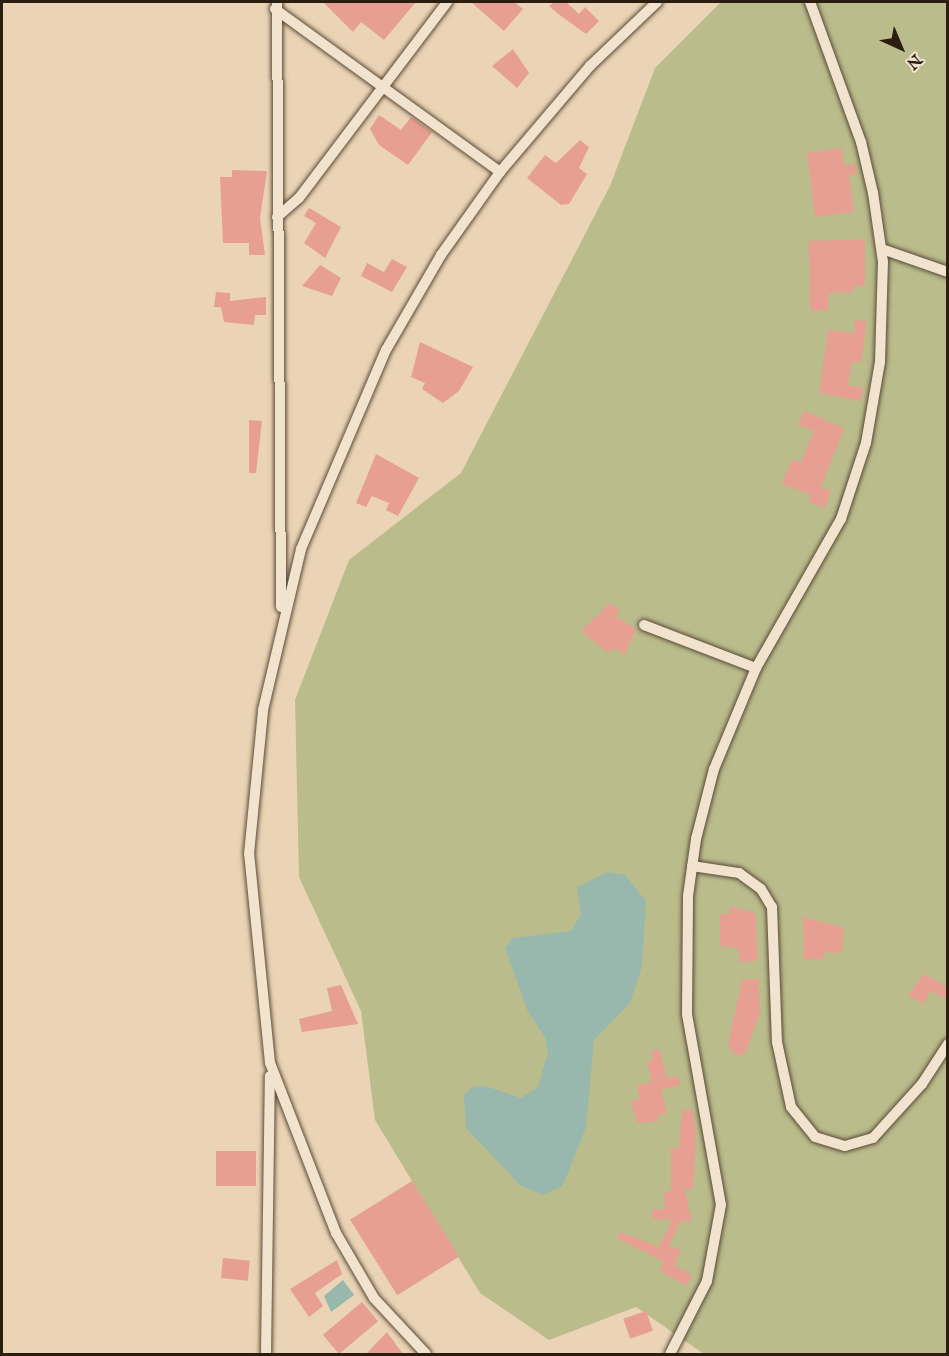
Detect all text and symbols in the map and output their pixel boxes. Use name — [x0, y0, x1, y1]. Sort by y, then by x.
north arrow — [871, 18, 931, 78]
text: N — [902, 49, 925, 73]

